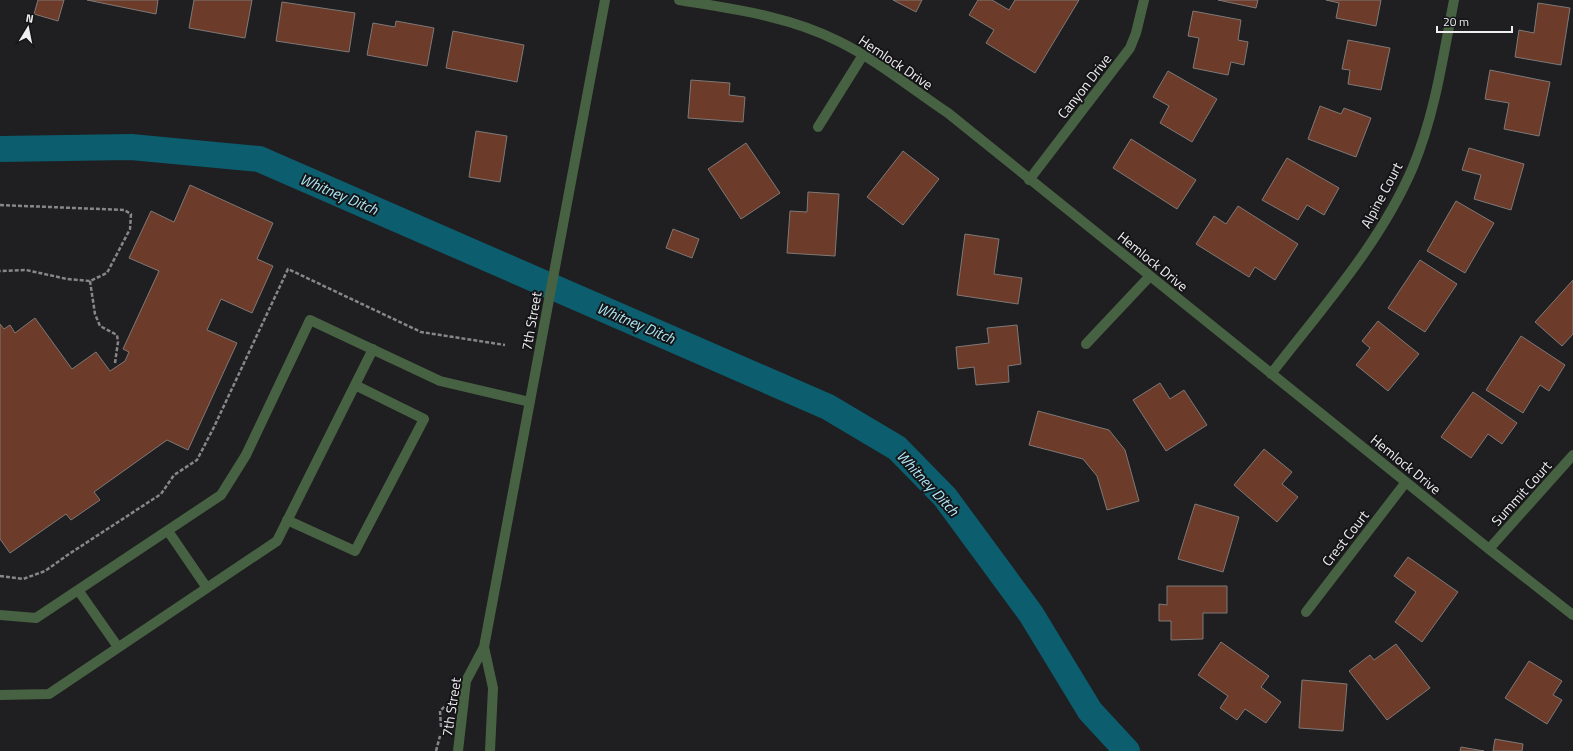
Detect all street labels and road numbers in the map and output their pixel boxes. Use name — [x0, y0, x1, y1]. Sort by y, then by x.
street label: Hemlock Drive — [855, 29, 937, 95]
street label: Canyon Drive — [1052, 49, 1116, 123]
street label: Alpine Court — [1355, 158, 1407, 232]
street label: Hemlock Drive — [1113, 226, 1193, 296]
street label: 7th Street — [515, 290, 547, 352]
street label: Hemlock Drive — [1366, 429, 1446, 499]
street label: Summit Court — [1486, 456, 1556, 530]
street label: Crest Court — [1316, 506, 1374, 570]
street label: 7th Street — [436, 676, 466, 738]

